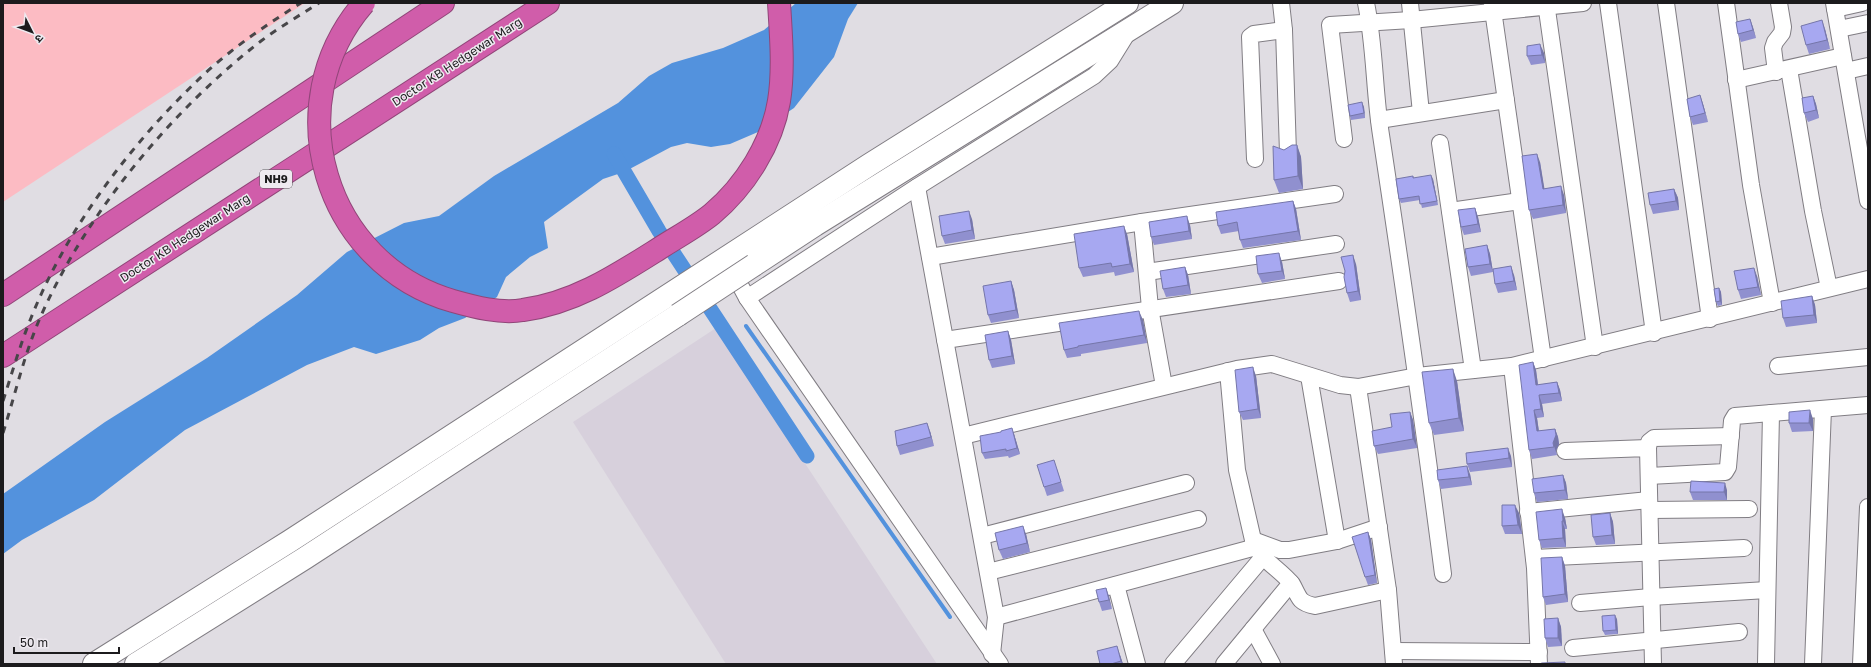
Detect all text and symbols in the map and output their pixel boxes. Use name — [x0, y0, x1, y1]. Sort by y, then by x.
north arrow — [12, 12, 52, 52]
street label: Doctor KB Hedgewar Marg — [389, 14, 524, 109]
text: उ — [32, 32, 47, 46]
road number: NH9 — [260, 170, 292, 188]
street label: Doctor KB Hedgewar Marg — [117, 190, 252, 285]
scale bar — [14, 629, 119, 655]
text: 50 m — [20, 635, 48, 650]

